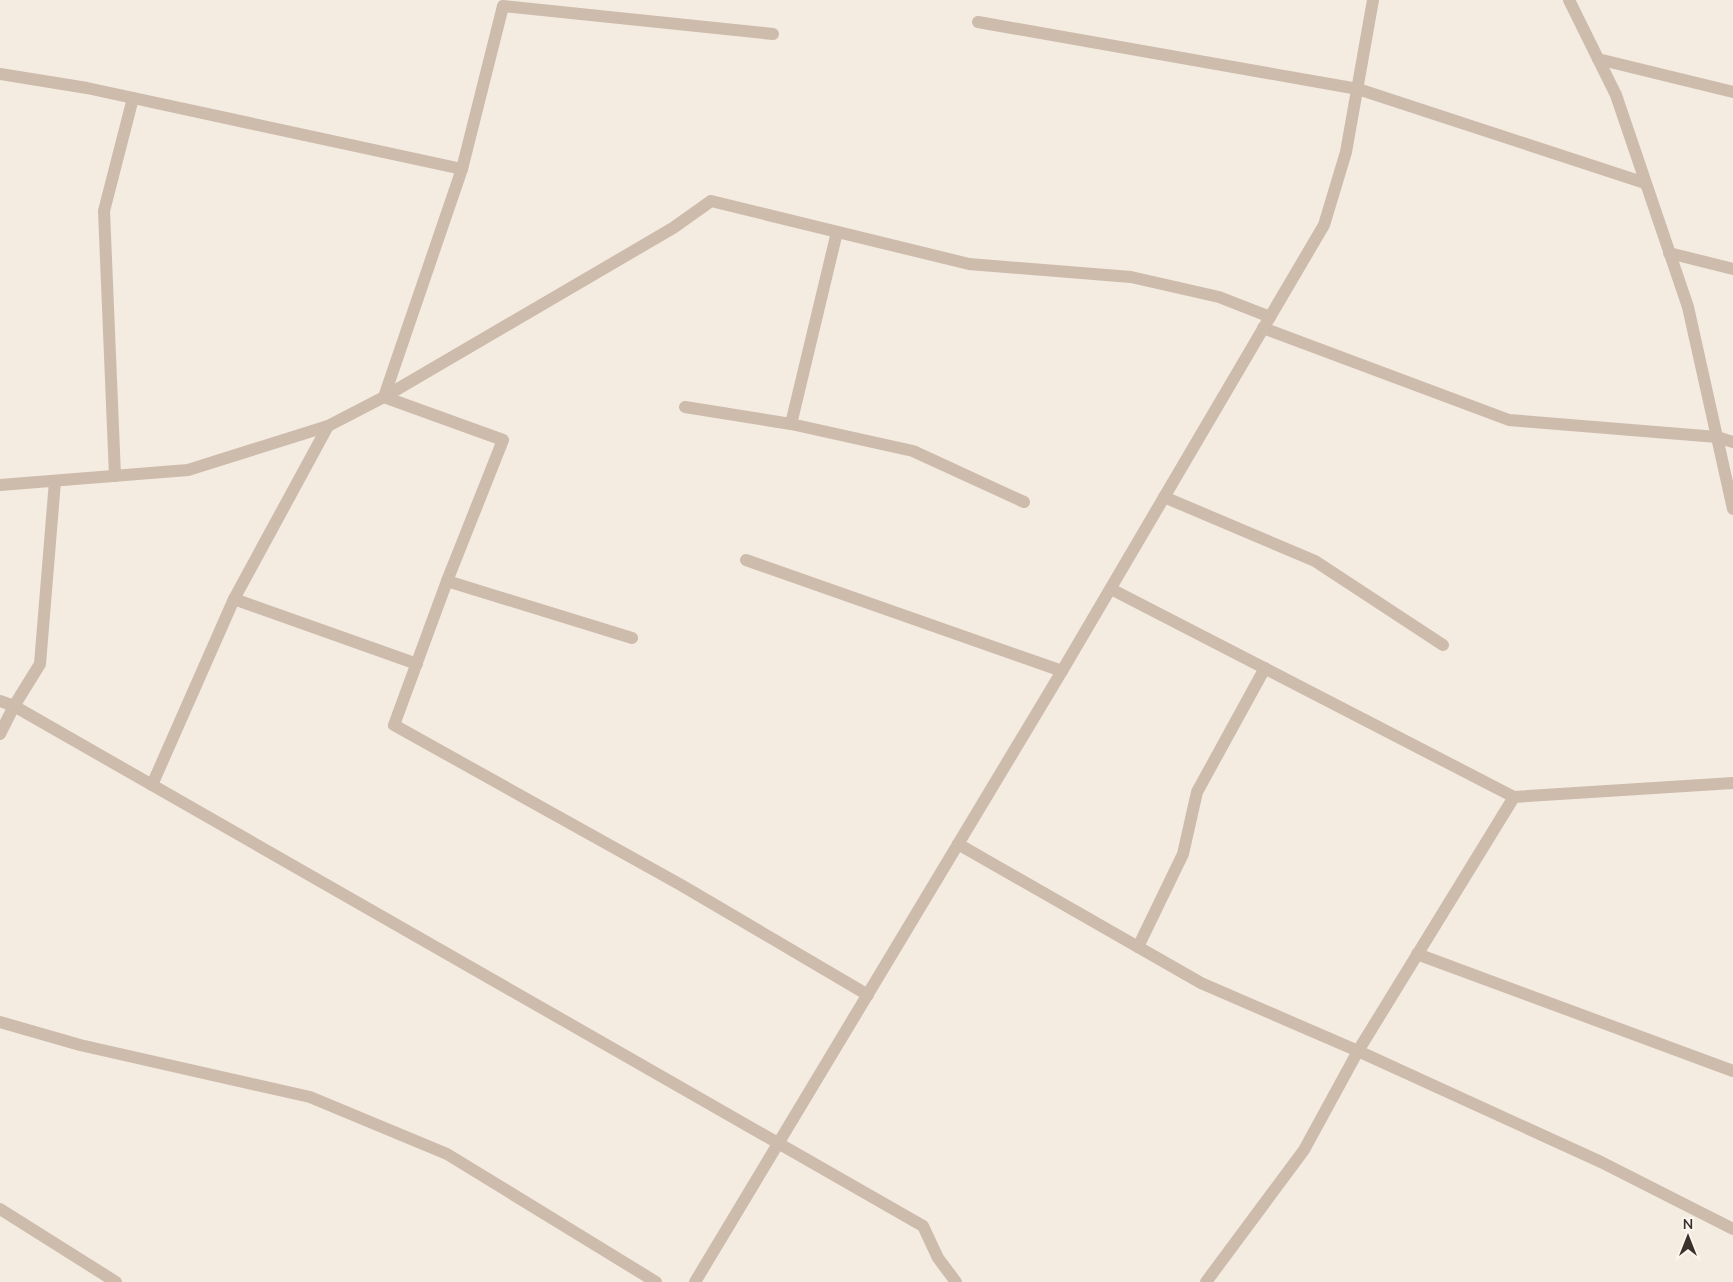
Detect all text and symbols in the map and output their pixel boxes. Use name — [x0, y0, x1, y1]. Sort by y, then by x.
north arrow — [1663, 1212, 1713, 1262]
text: N — [1683, 1215, 1693, 1234]

